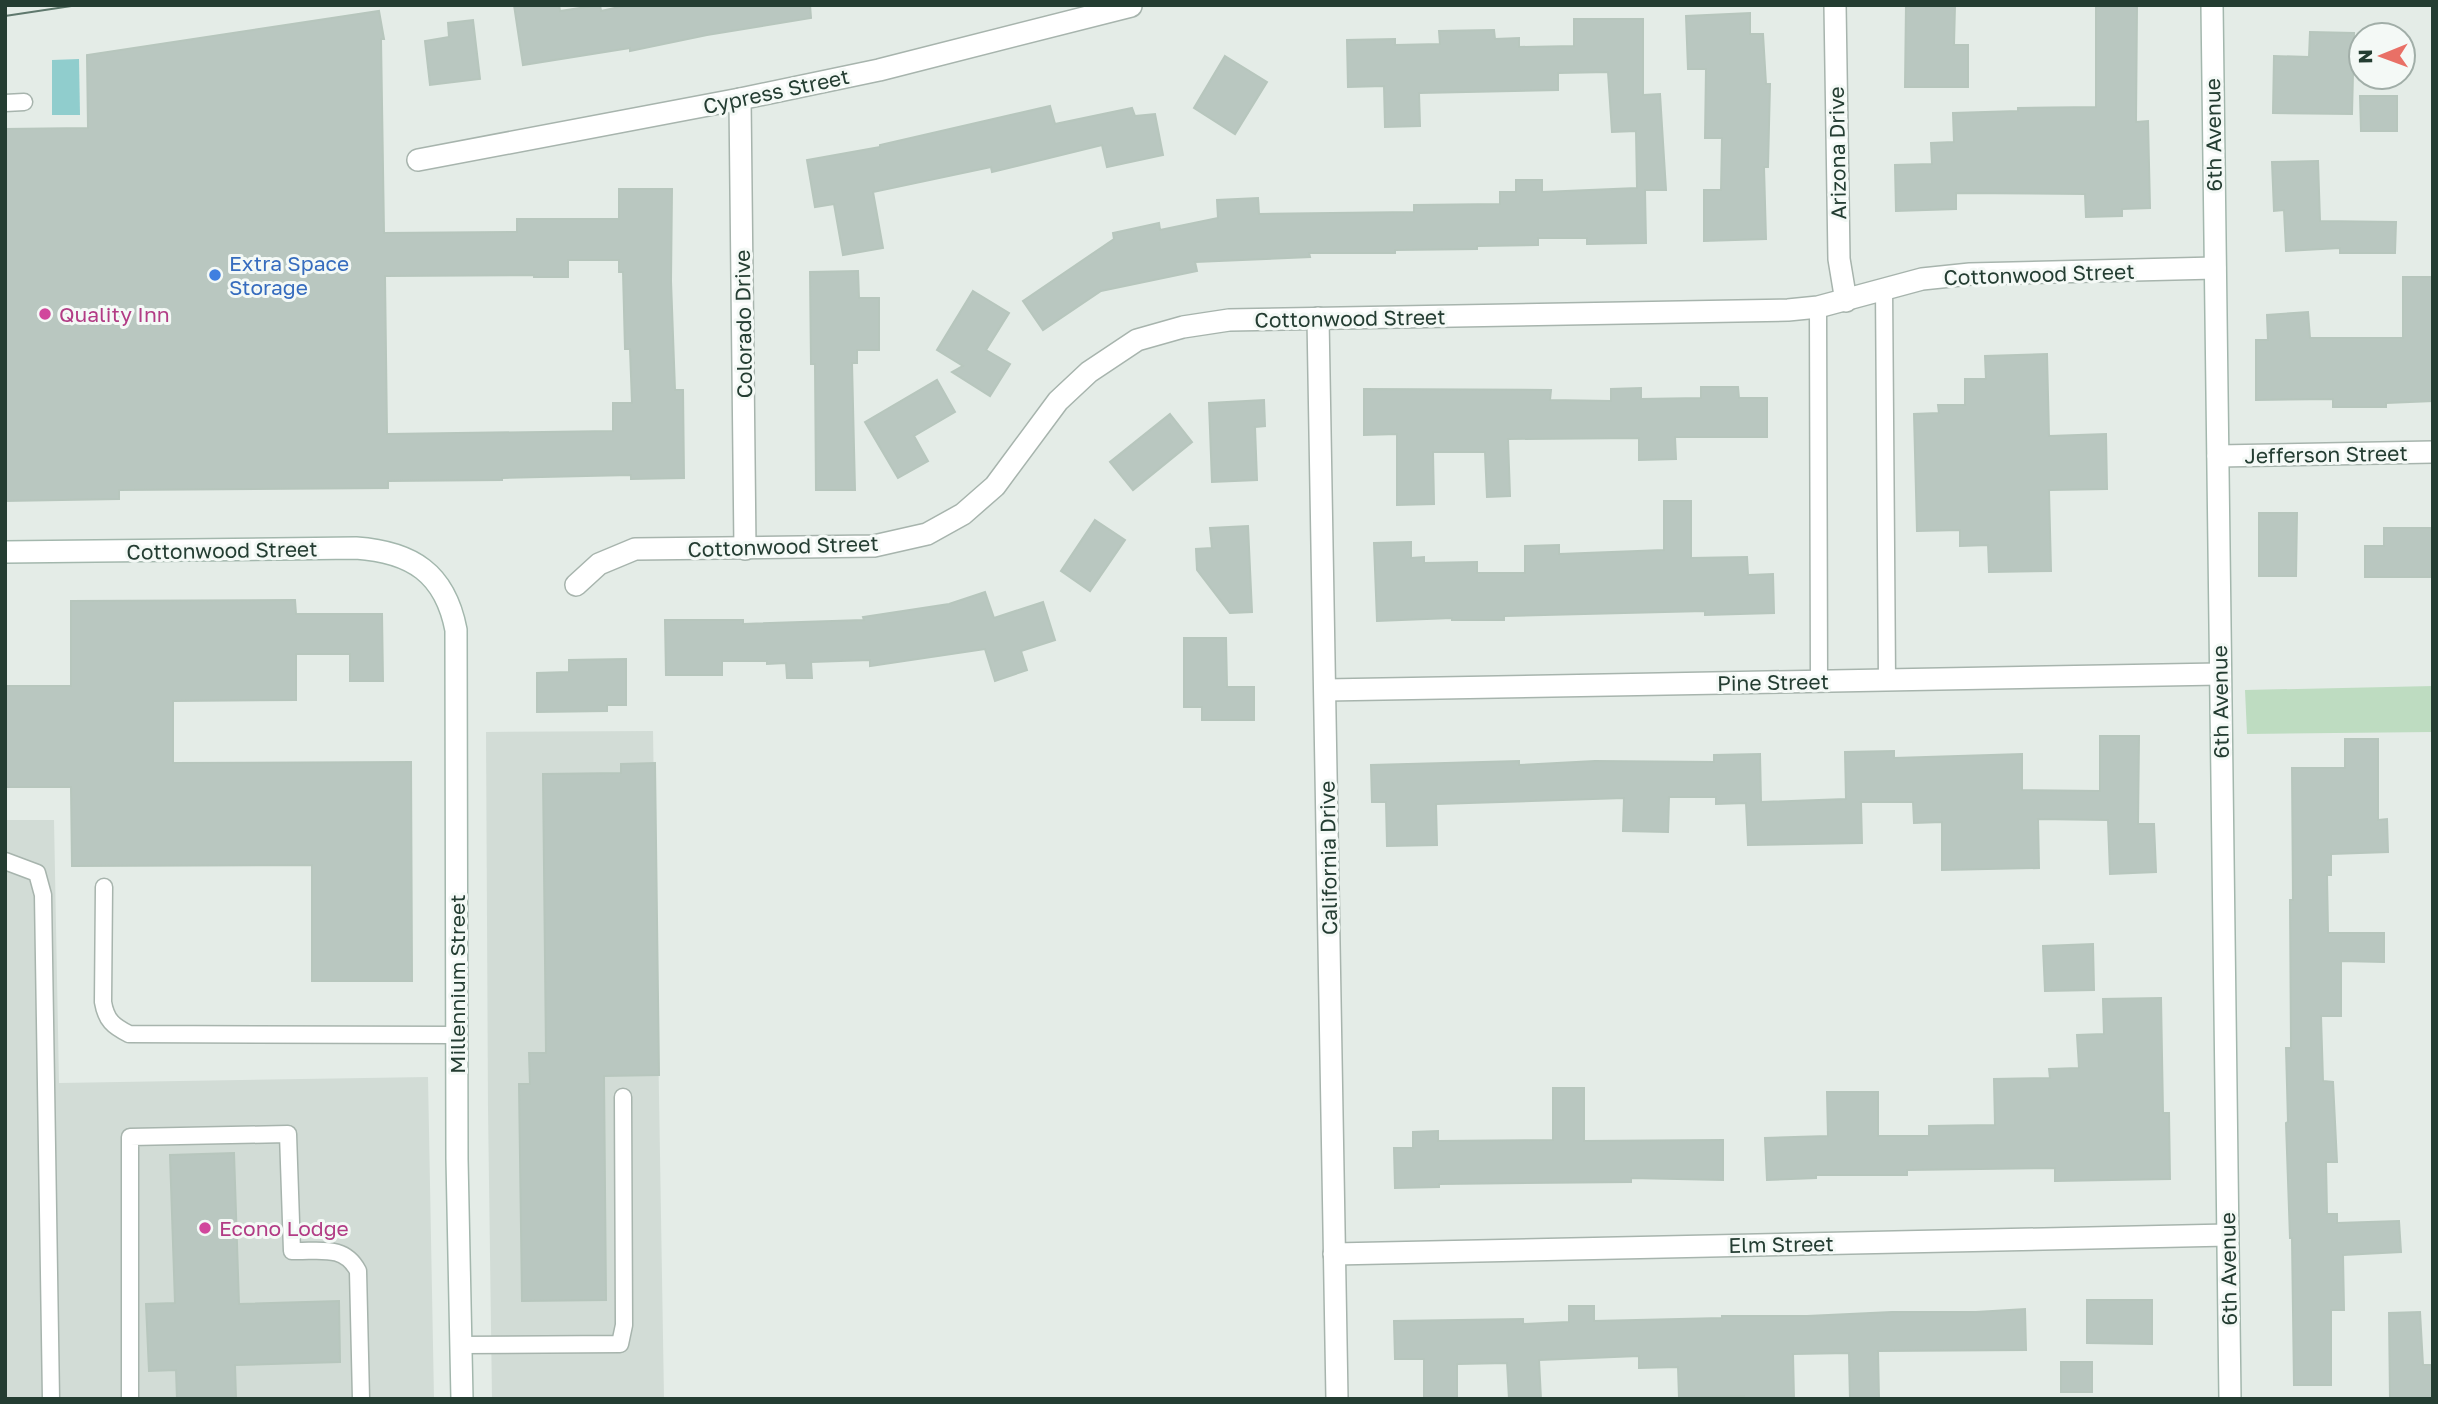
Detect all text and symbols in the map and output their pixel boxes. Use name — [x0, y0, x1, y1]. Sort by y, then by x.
north arrow — [2347, 21, 2417, 91]
text: N — [2353, 49, 2376, 64]
street label: Cypress Street — [701, 63, 851, 119]
street label: 6th Avenue — [2199, 78, 2227, 192]
street label: Arizona Drive — [1823, 86, 1851, 220]
street label: Colorado Drive — [729, 249, 757, 399]
place label: Extra Space Storage — [229, 250, 349, 300]
street label: Cottonwood Street — [1943, 258, 2135, 290]
marker: Extra Space Storage — [207, 267, 223, 283]
place label: Quality Inn — [59, 301, 170, 327]
street label: Cottonwood Street — [1254, 303, 1446, 333]
marker: Quality Inn — [37, 306, 53, 322]
street label: Jefferson Street — [2244, 440, 2408, 468]
street label: Cottonwood Street — [687, 530, 879, 562]
street label: Cottonwood Street — [126, 535, 318, 565]
street label: 6th Avenue — [2206, 645, 2234, 759]
street label: Pine Street — [1717, 668, 1829, 696]
street label: California Drive — [1314, 781, 1342, 935]
street label: Millennium Street — [444, 894, 470, 1074]
street label: 6th Avenue — [2214, 1212, 2242, 1326]
place label: Econo Lodge — [219, 1215, 349, 1241]
marker: Econo Lodge — [197, 1220, 213, 1236]
street label: Elm Street — [1728, 1230, 1834, 1258]

